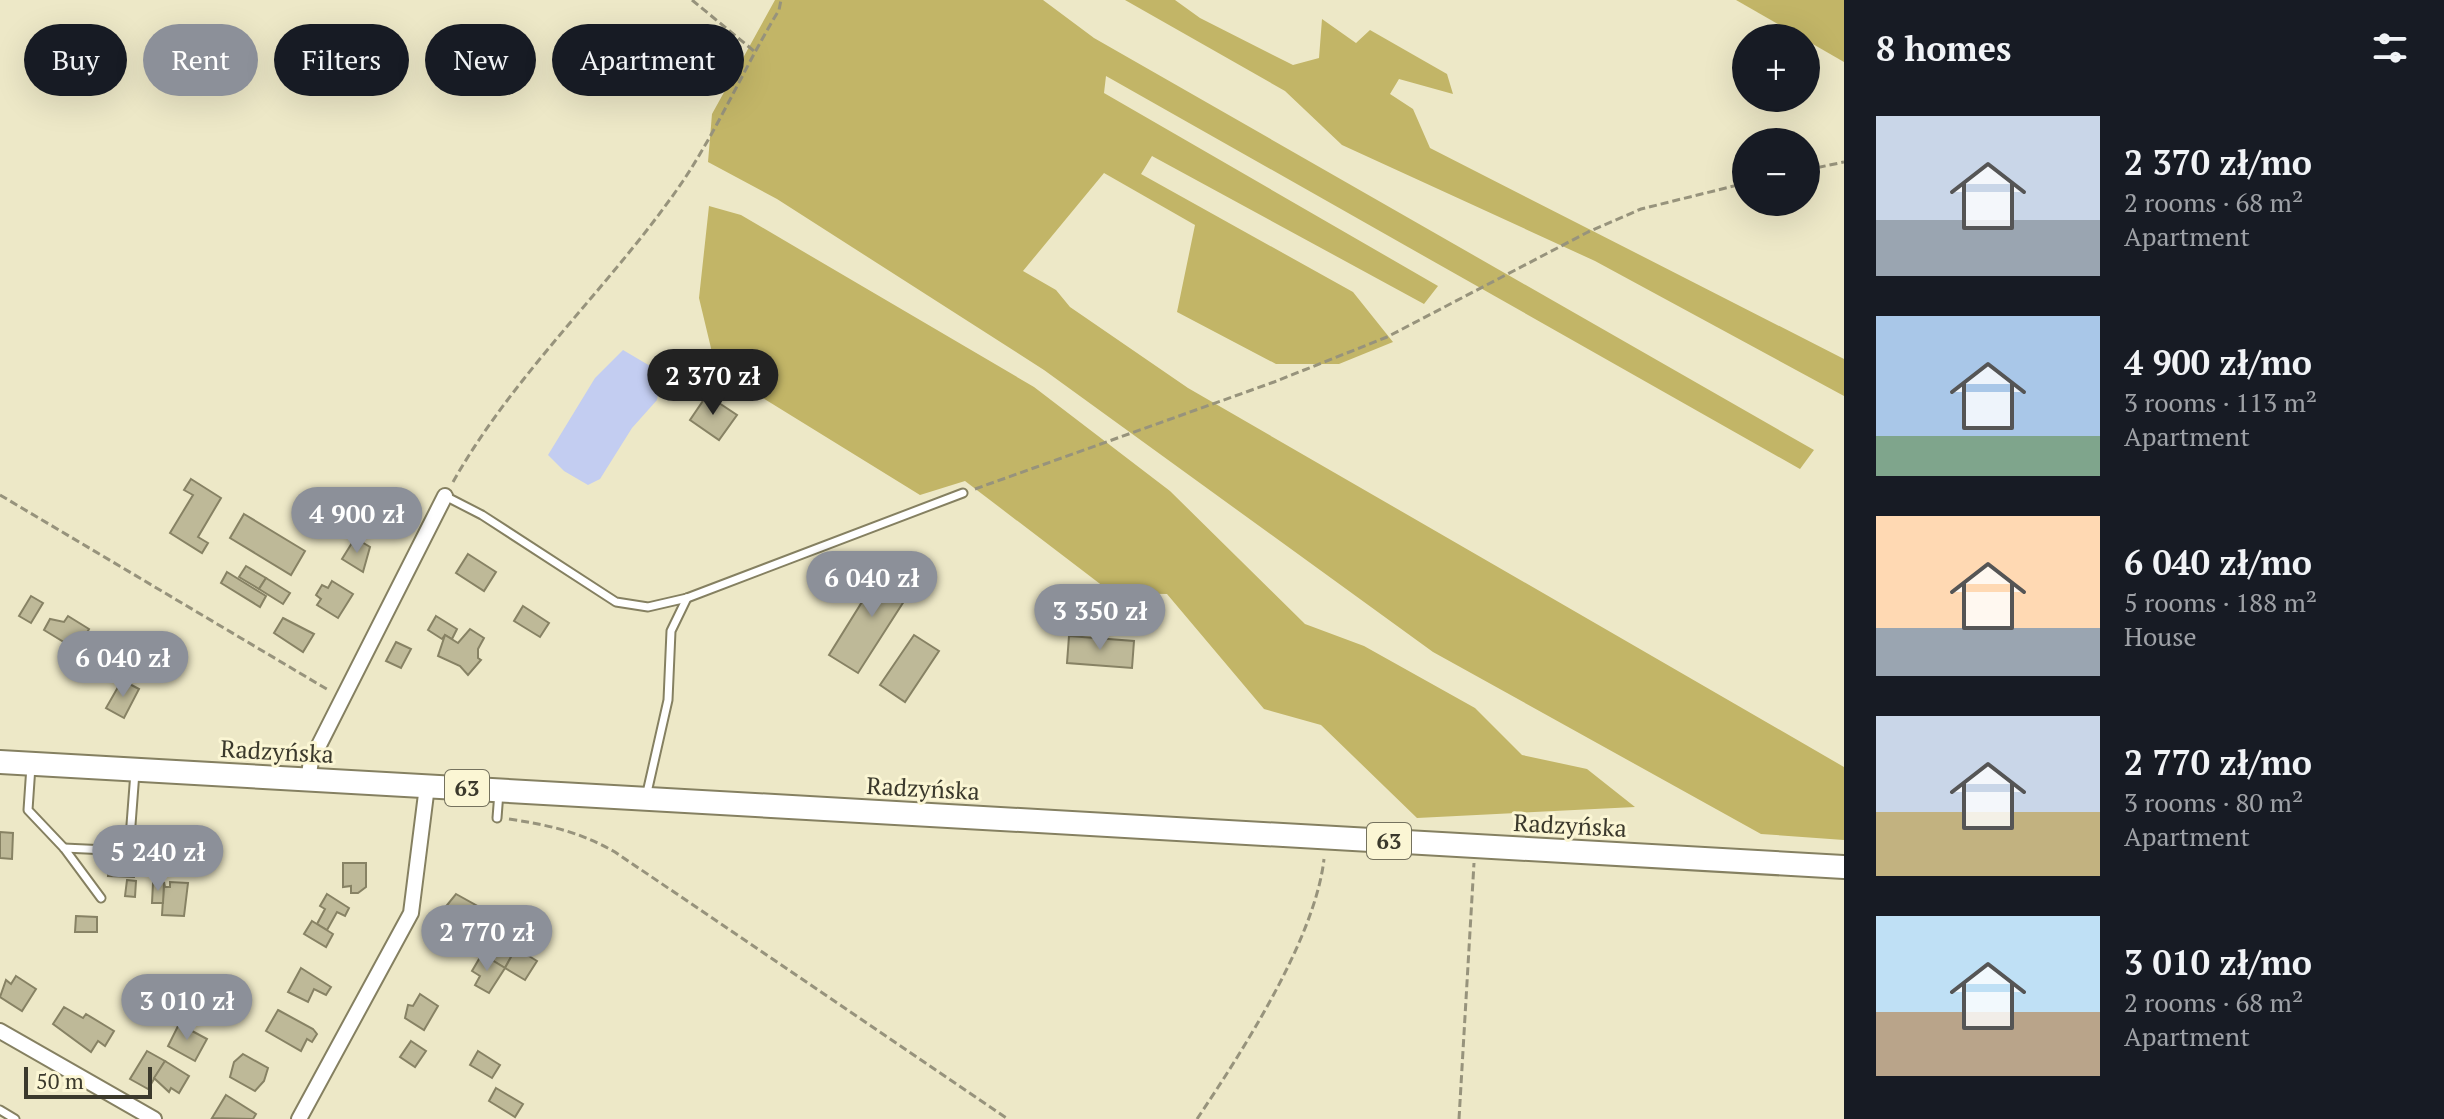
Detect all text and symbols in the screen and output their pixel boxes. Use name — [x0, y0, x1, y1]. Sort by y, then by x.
chip: Buy — [24, 24, 127, 96]
chip: Rent — [143, 24, 258, 96]
chip: Filters — [274, 24, 409, 96]
chip: New — [425, 24, 536, 96]
chip: Apartment — [552, 24, 744, 96]
map controls — [1732, 24, 1820, 216]
button: + — [1732, 24, 1820, 112]
text: 8 homes — [1876, 26, 2011, 71]
icon: filters — [2368, 26, 2412, 70]
button: − — [1732, 128, 1820, 216]
text: 2 370 zł/mo — [2124, 140, 2312, 185]
icon: home — [1940, 148, 2036, 244]
text: 2 rooms · 68 m² — [2124, 185, 2303, 219]
text: Apartment — [2124, 219, 2250, 253]
text: 4 900 zł/mo — [2124, 340, 2312, 385]
icon: home — [1940, 348, 2036, 444]
pin: 2 370 zł — [630, 349, 796, 417]
text: 2 370 zł — [665, 358, 761, 392]
text: 3 rooms · 113 m² — [2124, 385, 2317, 419]
text: Apartment — [2124, 419, 2250, 453]
pin: 4 900 zł — [274, 487, 440, 555]
text: 4 900 zł — [309, 496, 405, 530]
text: 6 040 zł/mo — [2124, 540, 2312, 585]
icon: home — [1940, 548, 2036, 644]
pin: 6 040 zł — [789, 551, 955, 619]
text: 6 040 zł — [824, 560, 920, 594]
pin: 3 350 zł — [1017, 584, 1183, 652]
text: 5 rooms · 188 m² — [2124, 585, 2317, 619]
text: 3 350 zł — [1052, 593, 1148, 627]
text: House — [2124, 619, 2197, 653]
pin: 6 040 zł — [40, 631, 206, 699]
text: 6 040 zł — [75, 640, 171, 674]
street label: Radzyńska — [220, 732, 335, 770]
text: 2 770 zł/mo — [2124, 740, 2312, 785]
icon: home — [1940, 748, 2036, 844]
street label: Radzyńska — [866, 769, 981, 807]
road number: 63 — [445, 770, 489, 806]
text: 3 rooms · 80 m² — [2124, 785, 2303, 819]
street label: Radzyńska — [1513, 806, 1628, 844]
text: Apartment — [2124, 819, 2250, 853]
road number: 63 — [1367, 823, 1411, 859]
pin: 5 240 zł — [75, 825, 241, 893]
text: 5 240 zł — [110, 834, 206, 868]
pin: 2 770 zł — [404, 905, 570, 973]
text: 2 770 zł — [439, 914, 535, 948]
text: 3 010 zł/mo — [2124, 940, 2312, 985]
icon: home — [1940, 948, 2036, 1044]
pin: 3 010 zł — [104, 974, 270, 1042]
text: 3 010 zł — [139, 983, 235, 1017]
text: 2 rooms · 68 m² — [2124, 985, 2303, 1019]
text: Apartment — [2124, 1019, 2250, 1053]
scale bar — [24, 1063, 152, 1099]
text: 50 m — [36, 1066, 84, 1095]

